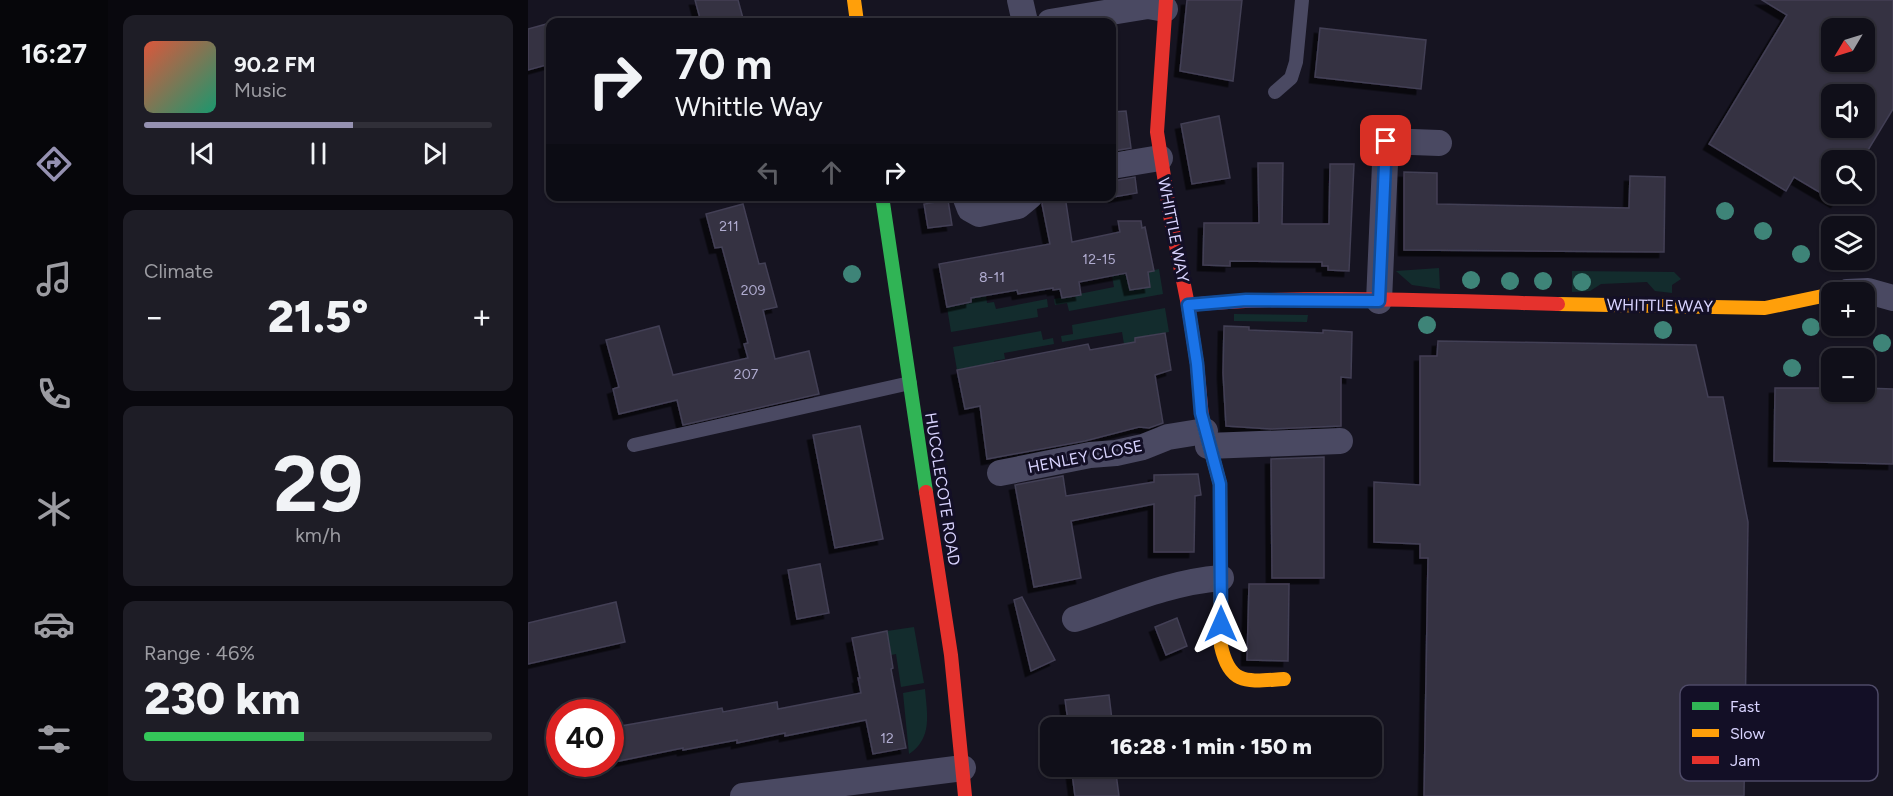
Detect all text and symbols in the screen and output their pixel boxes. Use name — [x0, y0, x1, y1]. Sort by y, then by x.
north arrow — [1821, 18, 1875, 72]
map controls — [1821, 18, 1875, 402]
text: 16:27 — [21, 37, 87, 70]
text: 70 m — [675, 39, 772, 90]
icon: right — [576, 42, 654, 120]
text: 90.2 FM — [234, 51, 316, 78]
text: Music — [234, 78, 287, 102]
button: sound — [1821, 84, 1875, 138]
text: Whittle Way — [675, 90, 823, 123]
pin — [1360, 115, 1411, 166]
icon: arrive — [1369, 124, 1402, 157]
icon: previous — [186, 137, 219, 170]
icon: pause — [302, 137, 335, 170]
icon: next — [418, 137, 451, 170]
icon: directions — [33, 143, 75, 185]
button: search — [1821, 150, 1875, 204]
icon: left — [752, 156, 785, 189]
icon: ahead — [815, 156, 848, 189]
icon: right — [878, 156, 911, 189]
street label: WHITTLE WAY — [1154, 176, 1193, 284]
button: layers — [1821, 216, 1875, 270]
house number: 211 — [719, 218, 739, 235]
house number: 12-15 — [1082, 251, 1116, 268]
icon: music — [33, 258, 75, 300]
text: Climate — [144, 259, 213, 283]
house number: 8-11 — [979, 269, 1005, 286]
house number: 209 — [741, 282, 765, 299]
button: + — [1821, 282, 1875, 336]
text: 21.5° — [267, 289, 369, 343]
street label: WHITTLE WAY — [1607, 295, 1714, 316]
text: − — [144, 297, 165, 336]
text: + — [471, 297, 492, 336]
button: − — [1821, 348, 1875, 402]
house number: 207 — [734, 366, 759, 383]
icon: phone — [33, 373, 75, 415]
street label: HUCCLECOTE ROAD — [921, 411, 964, 567]
street label: HENLEY CLOSE — [1026, 436, 1144, 477]
text: 29 — [273, 437, 363, 531]
icon: climate — [33, 488, 75, 530]
text: km/h — [295, 523, 341, 547]
position arrow — [1189, 592, 1253, 656]
icon: car — [33, 603, 75, 645]
text: Range · 46% — [144, 641, 255, 665]
text: 230 km — [144, 671, 301, 725]
legend — [1680, 685, 1878, 781]
text: Fast — [1730, 697, 1760, 716]
speed limit sign: 40 — [546, 699, 624, 777]
icon: filters — [33, 718, 75, 760]
text: Slow — [1730, 724, 1765, 743]
house number: 12 — [880, 730, 894, 747]
text: 16:28 · 1 min · 150 m — [1110, 733, 1312, 760]
text: Jam — [1730, 751, 1760, 770]

